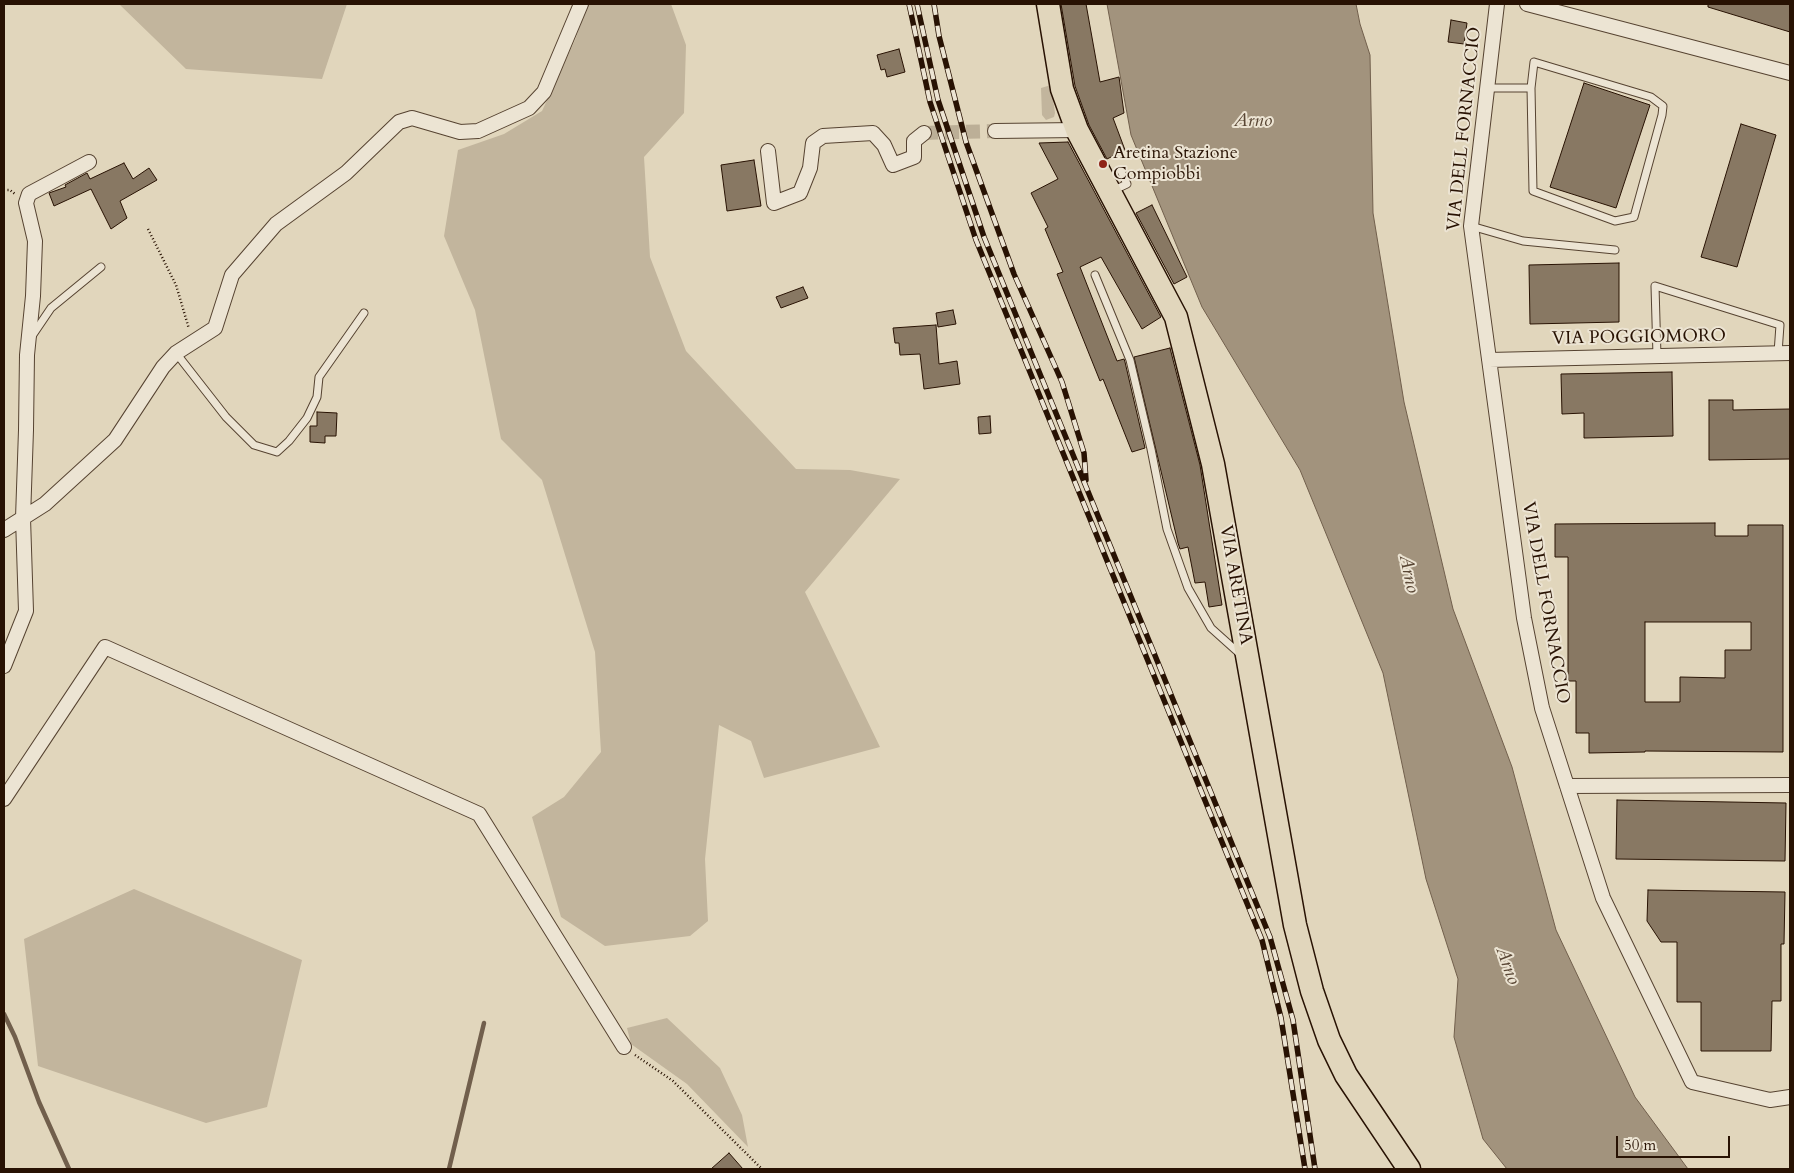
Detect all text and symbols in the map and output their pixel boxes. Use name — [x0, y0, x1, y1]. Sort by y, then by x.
street label: VIA DELL FORNACCIO — [1444, 26, 1486, 232]
water label: Arno — [1234, 111, 1272, 133]
place label: Aretina Stazione Compiobbi — [1113, 143, 1238, 186]
marker: Aretina Stazione Compiobbi — [1097, 158, 1109, 170]
street label: VIA POGGIOMORO — [1552, 326, 1726, 350]
street label: VIA DELL FORNACCIO — [1517, 500, 1573, 706]
street label: VIA ARETINA — [1214, 524, 1256, 646]
water label: Arno — [1393, 553, 1423, 595]
water label: Arno — [1490, 944, 1524, 988]
scale bar — [1619, 1126, 1733, 1158]
text: 50 m — [1624, 1135, 1656, 1155]

